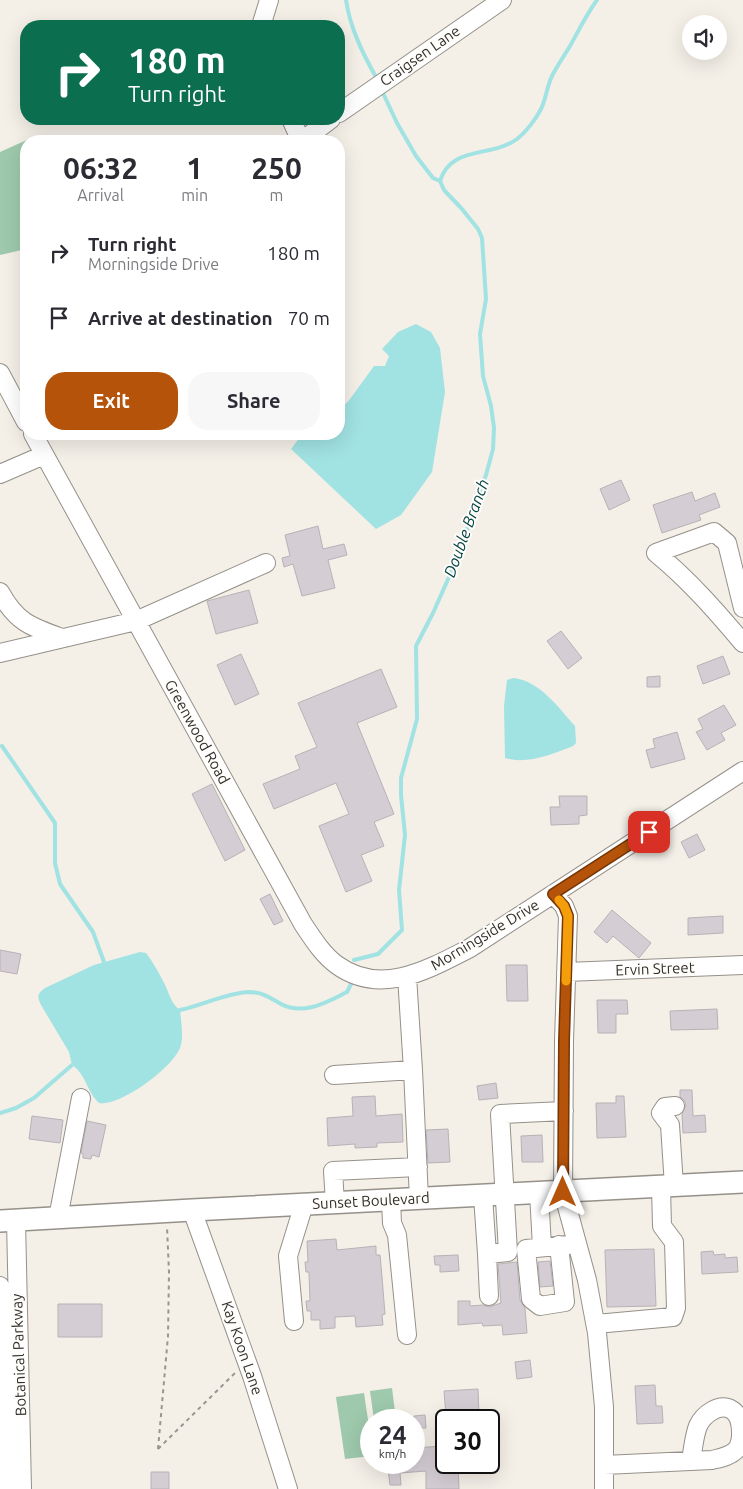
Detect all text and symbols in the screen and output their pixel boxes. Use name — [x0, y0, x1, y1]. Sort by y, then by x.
map controls — [682, 15, 727, 60]
button: sound — [682, 15, 727, 60]
street label: Craigsen Lane — [376, 22, 463, 89]
icon: right — [45, 40, 110, 105]
text: 180 m — [128, 40, 226, 80]
text: Turn right — [128, 81, 226, 106]
text: 06:32 — [63, 151, 138, 185]
text: 1 — [186, 151, 203, 185]
text: 250 — [251, 151, 302, 185]
text: Arrival — [77, 186, 124, 204]
text: min — [181, 186, 208, 204]
text: m — [270, 186, 283, 204]
text: Turn right — [88, 233, 176, 255]
icon: right — [45, 239, 73, 267]
text: 180 m — [267, 242, 320, 264]
text: Morningside Drive — [88, 255, 219, 273]
icon: arrive — [45, 304, 73, 332]
text: Arrive at destination — [88, 307, 273, 329]
text: 70 m — [288, 307, 330, 329]
button: Exit — [45, 372, 178, 430]
button: Share — [188, 372, 320, 430]
water label: Double Branch — [440, 476, 492, 580]
street label: Greenwood Road — [162, 677, 233, 787]
pin — [628, 811, 670, 853]
icon: arrive — [635, 818, 663, 846]
street label: Morningside Drive — [428, 896, 542, 974]
street label: Ervin Street — [615, 959, 695, 978]
position arrow — [536, 1165, 588, 1217]
street label: Sunset Boulevard — [312, 1189, 430, 1212]
street label: Botanical Parkway — [8, 1294, 29, 1417]
street label: Kay Koon Lane — [218, 1299, 266, 1397]
speed limit sign: 30 — [435, 1409, 500, 1474]
text: 24 — [378, 1421, 407, 1449]
text: km/h — [379, 1447, 406, 1460]

